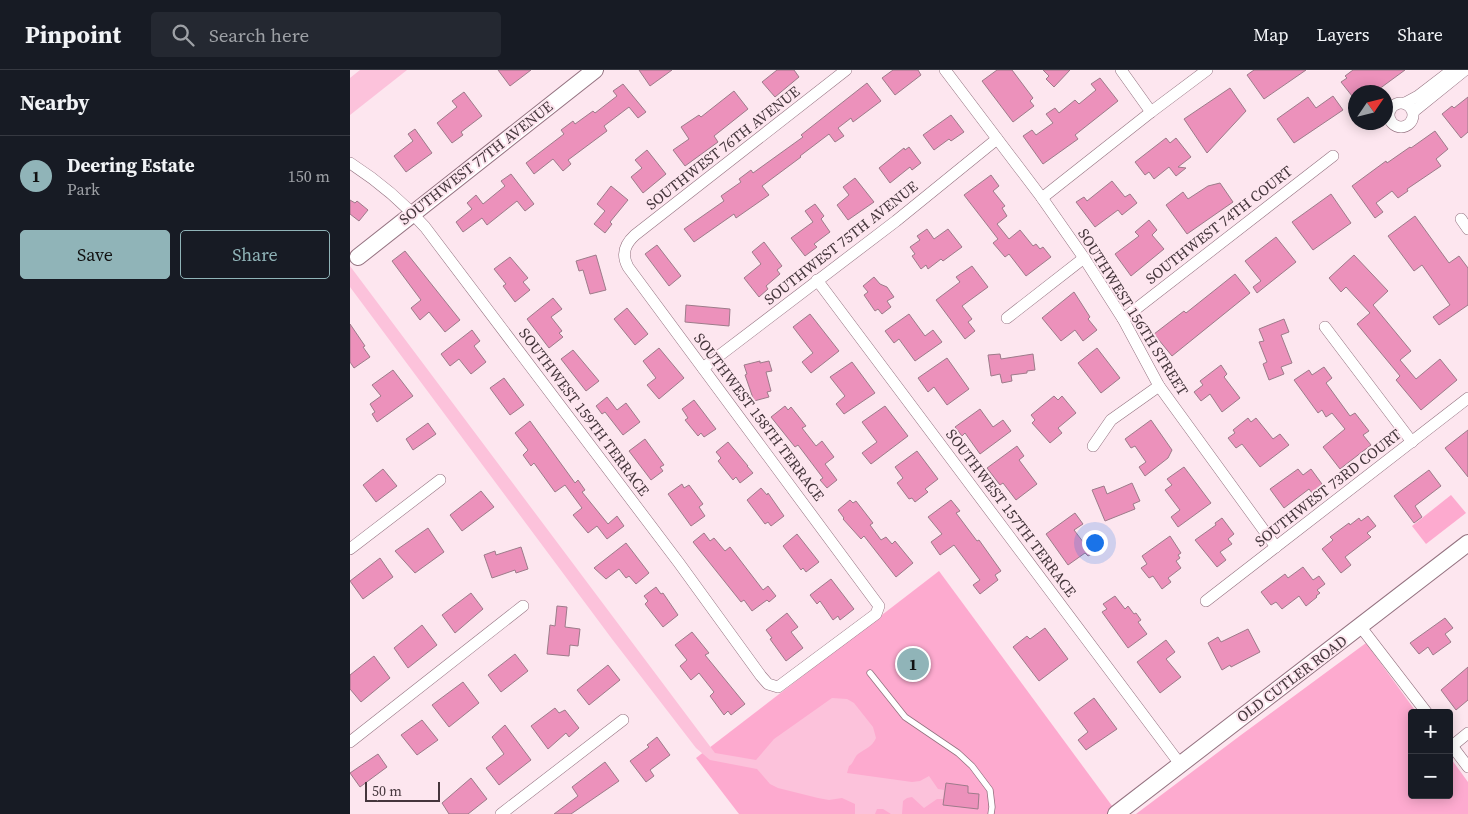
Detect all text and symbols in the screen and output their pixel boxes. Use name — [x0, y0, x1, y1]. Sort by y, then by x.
search box — [151, 12, 501, 57]
text: Pinpoint — [25, 18, 121, 51]
icon: search — [169, 21, 197, 49]
text: Search here — [209, 22, 309, 48]
text: Map — [1253, 22, 1288, 47]
text: Layers — [1316, 22, 1369, 47]
text: Share — [1397, 22, 1443, 47]
street label: SOUTHWEST 76TH AVENUE — [641, 81, 804, 214]
north arrow — [1348, 85, 1393, 130]
text: Nearby — [20, 88, 90, 117]
street label: SOUTHWEST 77TH AVENUE — [394, 96, 557, 229]
text: Deering Estate — [67, 152, 195, 178]
street label: SOUTHWEST 74TH COURT — [1141, 161, 1296, 289]
text: 1 — [32, 165, 40, 187]
text: 150 m — [288, 165, 330, 187]
street label: SOUTHWEST 75TH AVENUE — [759, 176, 922, 309]
text: Park — [67, 178, 100, 200]
street label: SOUTHWEST 156TH STREET — [1073, 224, 1194, 399]
button: Save — [20, 230, 170, 279]
button: Share — [180, 230, 330, 279]
street label: SOUTHWEST 159TH TERRACE — [514, 323, 655, 500]
street label: SOUTHWEST 158TH TERRACE — [689, 328, 830, 505]
street label: SOUTHWEST 157TH TERRACE — [941, 424, 1082, 601]
street label: SOUTHWEST 73RD COURT — [1250, 424, 1405, 551]
your location — [1082, 530, 1108, 556]
street label: OLD CUTLER ROAD — [1232, 630, 1351, 727]
pin: 1 — [897, 645, 929, 683]
map controls — [1408, 709, 1453, 799]
button: + — [1408, 709, 1453, 754]
button: − — [1408, 754, 1453, 799]
scale bar — [365, 779, 440, 802]
text: 50 m — [372, 781, 402, 801]

